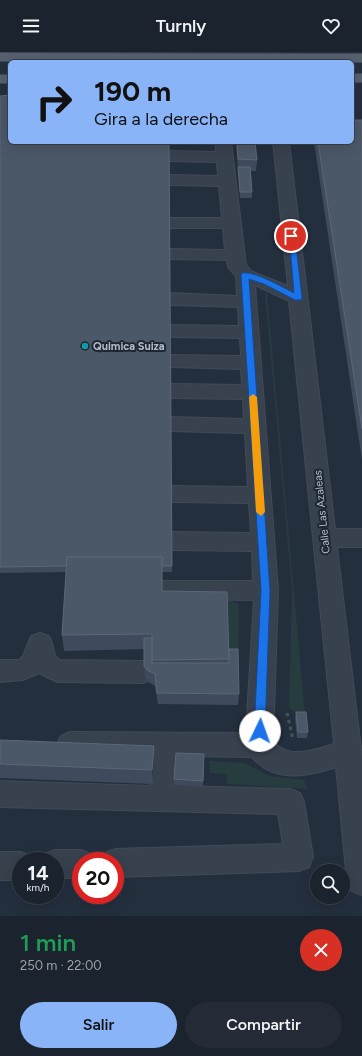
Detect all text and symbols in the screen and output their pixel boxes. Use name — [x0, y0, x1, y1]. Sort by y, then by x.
icon: menu — [20, 15, 42, 37]
text: Turnly — [156, 15, 206, 37]
icon: heart — [320, 15, 342, 37]
text: 190 m — [94, 74, 171, 108]
icon: right — [28, 76, 80, 128]
text: Gira a la derecha — [94, 108, 228, 130]
pin — [274, 219, 308, 253]
icon: arrive — [280, 225, 302, 247]
place label: Quimica Suiza — [93, 340, 165, 353]
marker: Quimica Suiza — [80, 341, 90, 351]
street label: Calle Las Azaleas — [311, 470, 333, 554]
position arrow — [239, 710, 281, 752]
speed limit sign: 20 — [72, 852, 124, 904]
text: 14 — [27, 861, 49, 885]
map controls — [310, 864, 350, 904]
button: search — [310, 864, 350, 904]
text: km/h — [27, 881, 49, 894]
text: 1 min — [20, 928, 76, 957]
button: close — [300, 929, 342, 971]
text: 250 m · 22:00 — [20, 958, 102, 973]
button: Salir — [20, 1002, 177, 1048]
button: Compartir — [185, 1002, 342, 1048]

